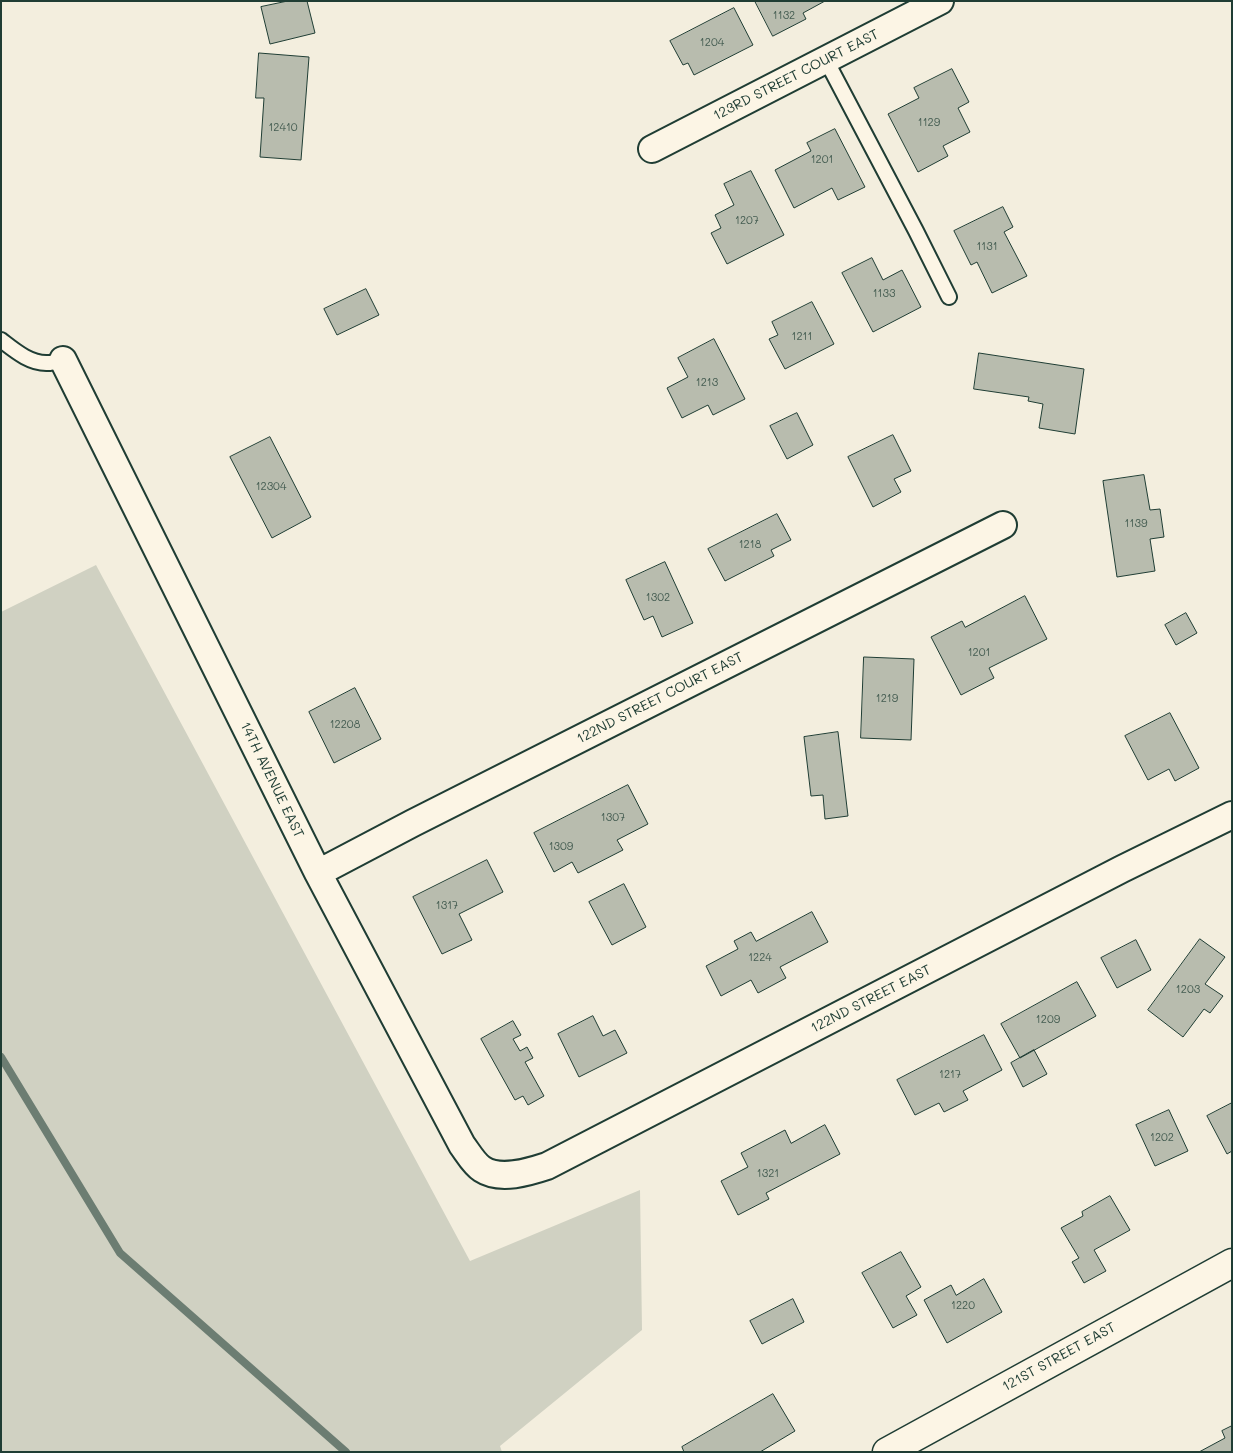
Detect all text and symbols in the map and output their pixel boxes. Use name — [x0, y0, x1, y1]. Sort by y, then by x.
house number: 1132 — [773, 9, 795, 23]
street label: 123RD STREET COURT EAST — [710, 26, 882, 124]
house number: 1204 — [700, 36, 724, 50]
house number: 1129 — [918, 116, 940, 130]
house number: 12410 — [268, 121, 298, 135]
house number: 1201 — [811, 153, 833, 167]
house number: 1207 — [735, 214, 759, 228]
house number: 1131 — [976, 240, 998, 254]
house number: 1133 — [873, 287, 895, 301]
house number: 1211 — [792, 330, 812, 344]
house number: 1213 — [696, 376, 718, 390]
house number: 12304 — [256, 480, 286, 494]
house number: 1139 — [1125, 517, 1147, 531]
house number: 1218 — [739, 538, 761, 552]
house number: 1302 — [646, 591, 670, 605]
house number: 1201 — [968, 646, 990, 660]
street label: 122ND STREET COURT EAST — [574, 649, 746, 747]
house number: 1219 — [876, 692, 898, 706]
house number: 12208 — [330, 718, 360, 732]
street label: 14TH AVENUE EAST — [237, 719, 307, 841]
house number: 1307 — [601, 811, 625, 825]
house number: 1309 — [549, 840, 573, 854]
house number: 1317 — [436, 899, 458, 913]
house number: 1224 — [748, 951, 772, 965]
street label: 122ND STREET EAST — [808, 961, 934, 1037]
house number: 1203 — [1176, 983, 1200, 997]
house number: 1209 — [1036, 1013, 1060, 1027]
house number: 1217 — [939, 1068, 961, 1082]
house number: 1202 — [1150, 1131, 1174, 1145]
house number: 1321 — [757, 1167, 779, 1181]
house number: 1220 — [951, 1299, 975, 1313]
street label: 121ST STREET EAST — [999, 1319, 1119, 1395]

